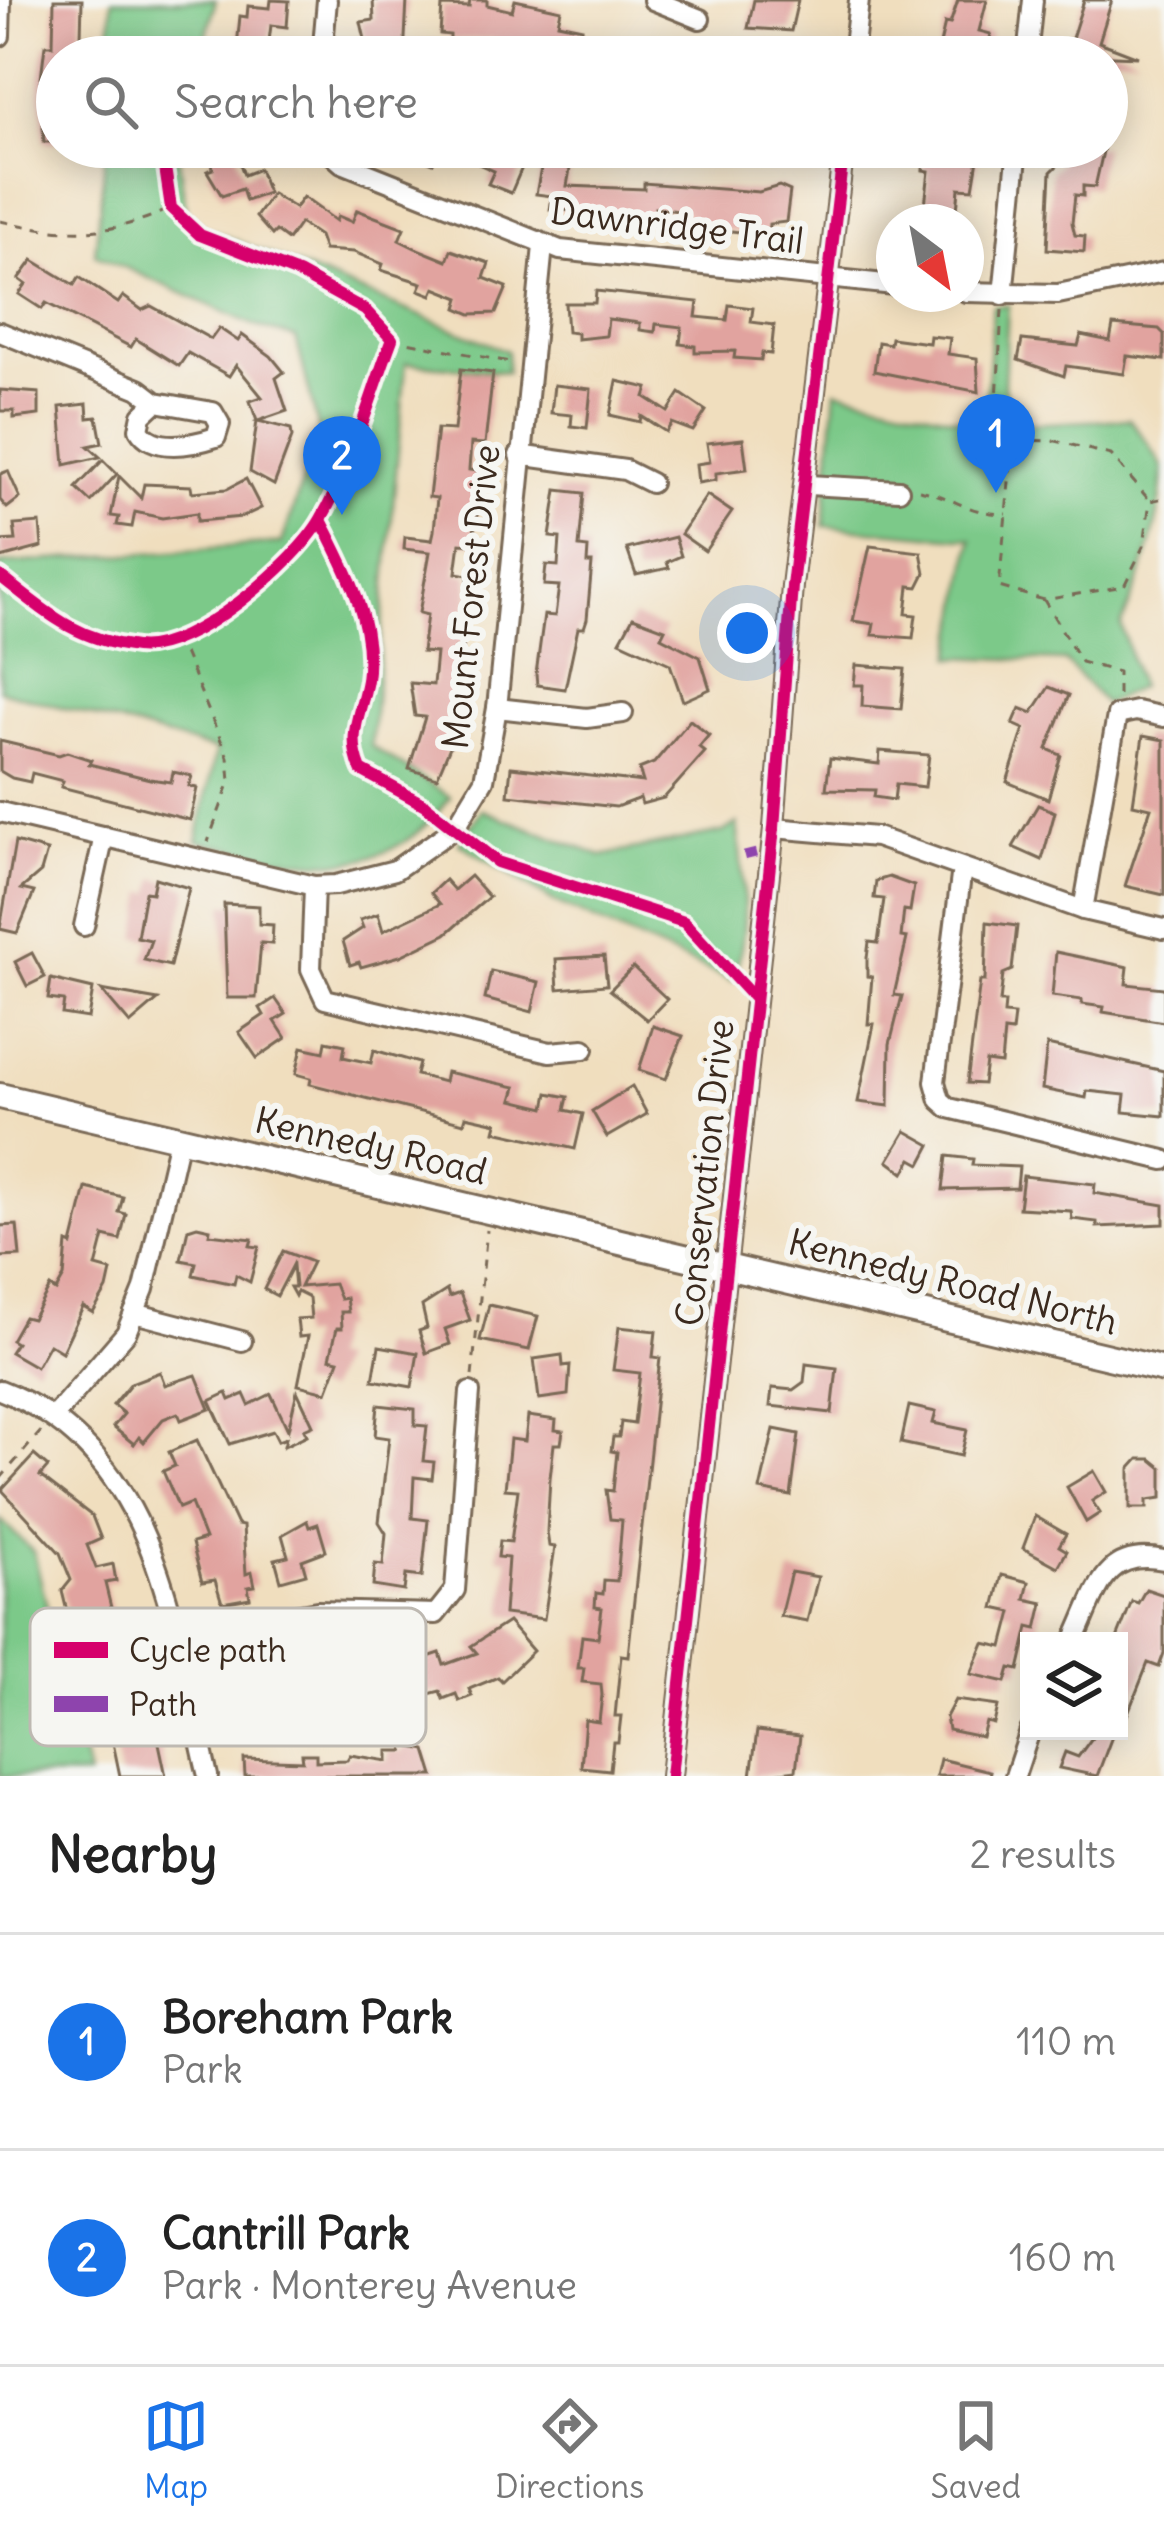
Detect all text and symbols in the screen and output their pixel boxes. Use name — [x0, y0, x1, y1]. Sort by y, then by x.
search box — [36, 36, 1128, 168]
icon: search — [78, 69, 144, 135]
text: Search here — [174, 74, 418, 130]
street label: Dawnridge Trail — [548, 188, 806, 264]
north arrow — [876, 204, 984, 312]
pin: 1 — [957, 394, 1035, 493]
pin: 2 — [303, 416, 381, 515]
street label: Mount Forest Drive — [433, 443, 509, 751]
your location — [717, 603, 777, 663]
street label: Conservation Drive — [667, 1018, 743, 1328]
street label: Kennedy Road — [251, 1097, 491, 1195]
street label: Kennedy Road North — [784, 1219, 1122, 1345]
legend — [30, 1608, 426, 1746]
text: Cycle path — [129, 1629, 287, 1671]
map controls — [1020, 1632, 1128, 1740]
button: layers — [1020, 1632, 1128, 1740]
text: Path — [129, 1683, 197, 1725]
text: Nearby — [48, 1822, 217, 1886]
text: 2 results — [969, 1830, 1116, 1879]
text: Boreham Park — [162, 1989, 453, 2045]
text: 1 — [79, 2017, 95, 2066]
text: 110 m — [1016, 2017, 1116, 2066]
text: Park — [162, 2045, 243, 2094]
text: Cantrill Park — [162, 2205, 410, 2261]
text: 2 — [76, 2233, 98, 2282]
text: 160 m — [1009, 2233, 1116, 2282]
text: Park · Monterey Avenue — [162, 2261, 577, 2310]
tab: Map — [143, 2393, 209, 2507]
tab: Directions — [495, 2393, 644, 2507]
tab: Saved — [931, 2393, 1021, 2507]

